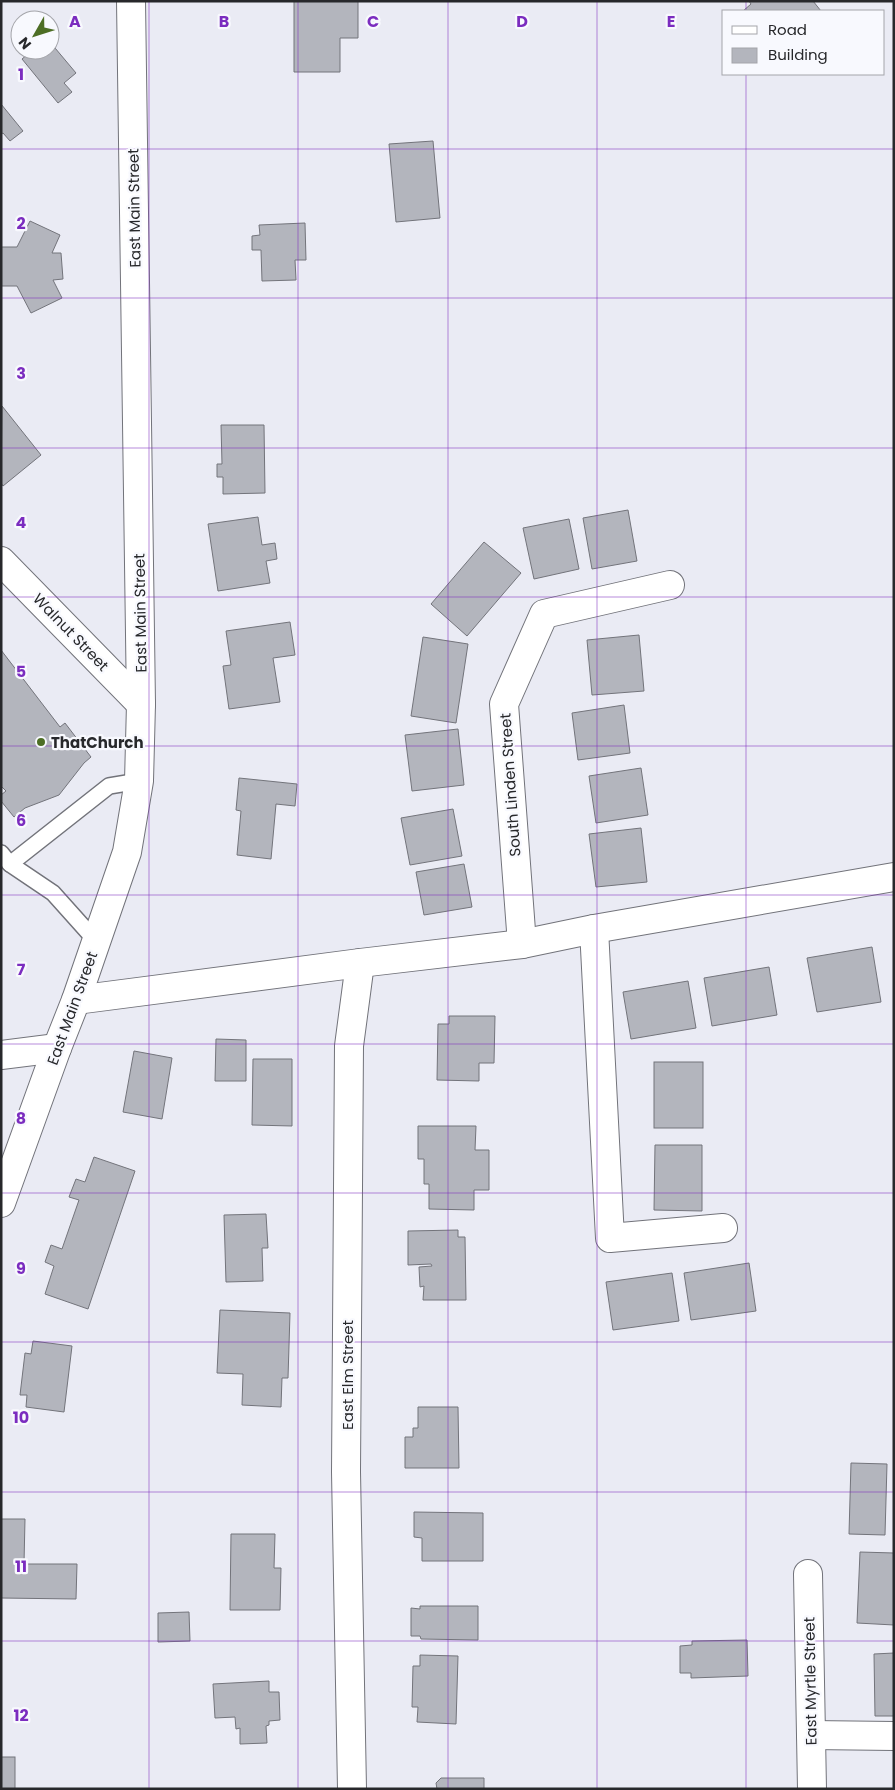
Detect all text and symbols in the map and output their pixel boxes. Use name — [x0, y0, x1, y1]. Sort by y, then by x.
north arrow — [10, 10, 60, 60]
text: A — [69, 10, 81, 33]
text: B — [219, 10, 229, 33]
text: C — [367, 10, 379, 33]
text: D — [516, 10, 528, 33]
text: E — [667, 10, 675, 33]
legend — [722, 10, 885, 75]
text: Road — [768, 19, 807, 40]
text: N — [14, 33, 36, 54]
text: Building — [768, 44, 828, 65]
text: 1 — [18, 63, 24, 86]
street label: East Main Street — [122, 148, 146, 268]
text: 2 — [16, 212, 26, 235]
text: 3 — [16, 362, 26, 385]
text: 4 — [16, 511, 27, 534]
street label: East Main Street — [128, 553, 152, 673]
street label: Walnut Street — [28, 588, 114, 676]
text: 5 — [16, 660, 26, 683]
street label: South Linden Street — [495, 713, 525, 857]
place label: ThatChurch — [51, 732, 144, 753]
marker: ThatChurch — [35, 736, 47, 748]
text: 6 — [16, 809, 26, 832]
street label: East Main Street — [42, 948, 102, 1068]
text: 7 — [17, 958, 26, 981]
text: 8 — [16, 1107, 26, 1130]
text: 9 — [16, 1257, 26, 1280]
street label: East Elm Street — [337, 1320, 358, 1430]
text: 10 — [13, 1406, 29, 1429]
text: 11 — [15, 1555, 27, 1578]
street label: East Myrtle Street — [798, 1617, 822, 1745]
text: 12 — [13, 1704, 29, 1727]

